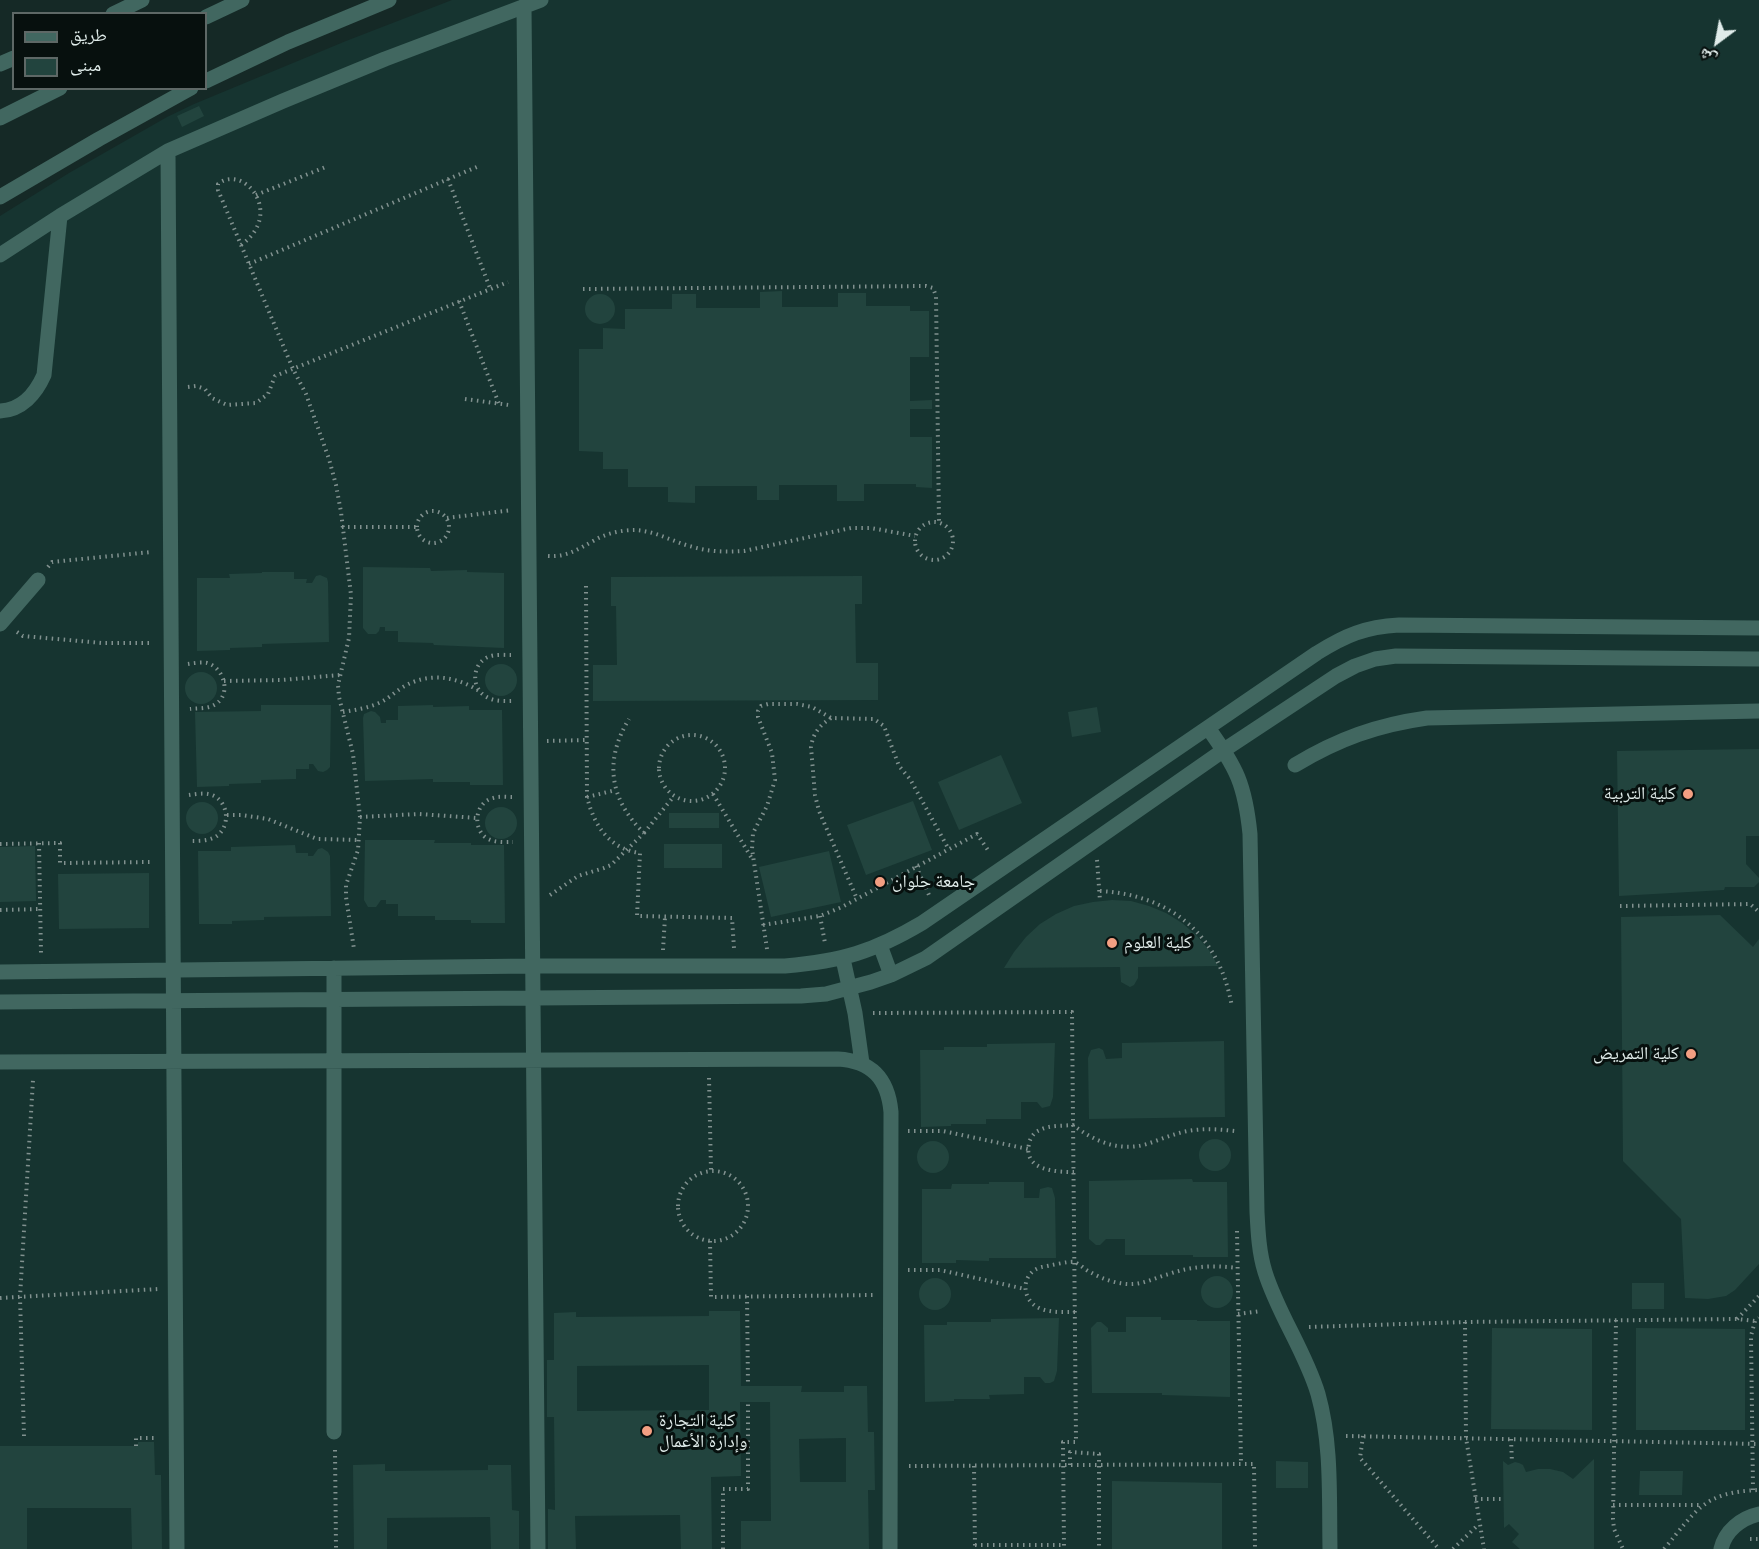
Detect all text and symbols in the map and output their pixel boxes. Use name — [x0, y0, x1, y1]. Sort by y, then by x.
legend — [12, 12, 207, 90]
north arrow — [1687, 12, 1747, 72]
text: طريق — [70, 23, 107, 46]
text: ش — [1695, 44, 1720, 70]
text: مبنى — [70, 53, 101, 76]
place label: كلية التربية — [1604, 783, 1676, 805]
marker: كلية التربية — [1681, 787, 1695, 801]
place label: جامعة حلوان — [892, 871, 975, 893]
marker: جامعة حلوان — [873, 875, 887, 889]
place label: كلية العلوم — [1124, 932, 1192, 954]
marker: كلية العلوم — [1105, 936, 1119, 950]
place label: كلية التمريض — [1593, 1043, 1679, 1065]
marker: كلية التمريض — [1684, 1047, 1698, 1061]
place label: كلية التجارة وإدارة الأعمال — [659, 1410, 747, 1452]
marker: كلية التجارة وإدارة الأعمال — [640, 1424, 654, 1438]

